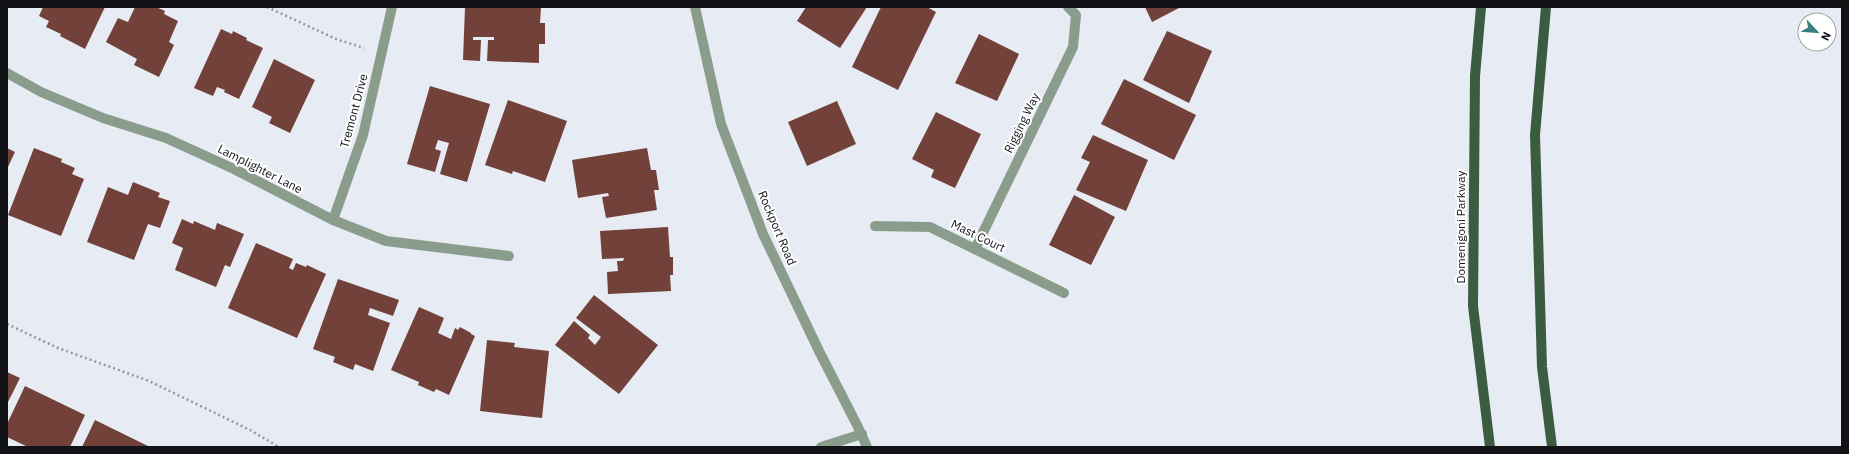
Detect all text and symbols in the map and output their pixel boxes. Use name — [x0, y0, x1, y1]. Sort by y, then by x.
north arrow — [1797, 12, 1837, 52]
text: N — [1818, 30, 1834, 43]
street label: Tremont Drive — [336, 72, 371, 150]
street label: Rigging Way — [1001, 90, 1043, 155]
street label: Lamplighter Lane — [215, 141, 305, 197]
street label: Domenigoni Parkway — [1453, 170, 1468, 284]
street label: Rockport Road — [755, 188, 800, 267]
street label: Mast Court — [949, 216, 1008, 255]

